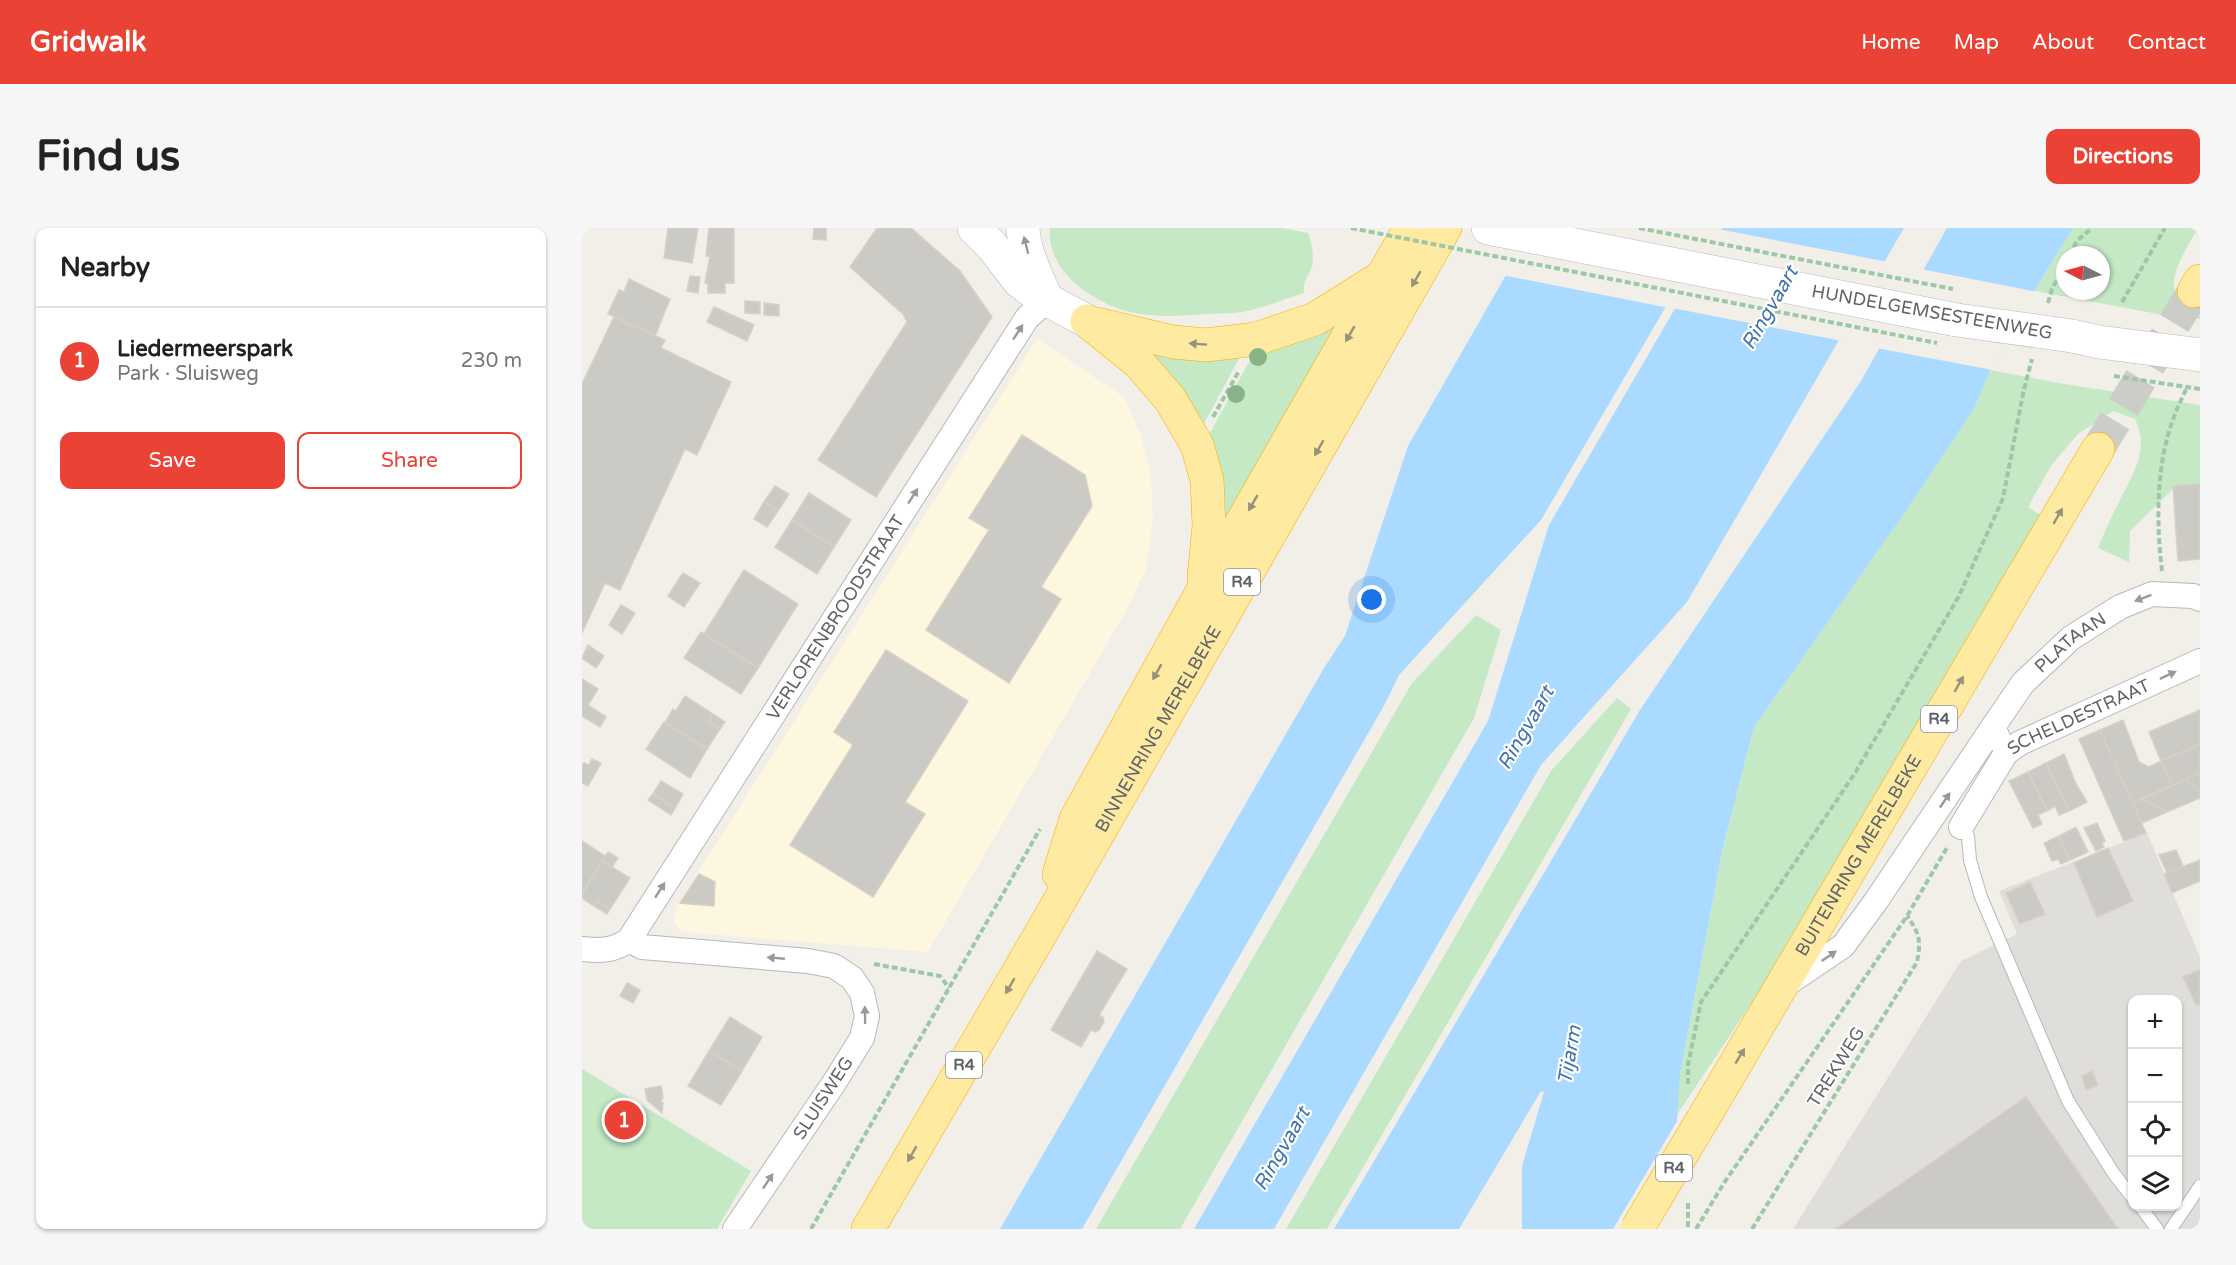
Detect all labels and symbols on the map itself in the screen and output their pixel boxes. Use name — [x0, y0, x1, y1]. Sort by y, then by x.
one-way arrow — [1020, 236, 1030, 254]
north arrow — [2056, 246, 2110, 300]
water label: Ringvaart — [1737, 260, 1805, 354]
one-way arrow — [1411, 271, 1421, 288]
street label: HUNDELGEMSESTEENWEG — [1810, 280, 2054, 344]
one-way arrow — [1012, 324, 1023, 340]
one-way arrow — [1345, 326, 1355, 343]
one-way arrow — [1188, 339, 1207, 348]
one-way arrow — [1314, 440, 1324, 457]
one-way arrow — [907, 488, 918, 505]
one-way arrow — [1248, 495, 1258, 512]
one-way arrow — [2053, 508, 2064, 524]
street label: VERLORENBROODSTRAAT — [762, 511, 909, 724]
road number: R4 — [1224, 569, 1260, 595]
your location — [1357, 585, 1386, 614]
one-way arrow — [2134, 594, 2152, 604]
street label: PLATAAN — [2030, 608, 2110, 677]
street label: BINNENRING MERELBEKE — [1090, 622, 1226, 836]
one-way arrow — [1152, 664, 1162, 681]
one-way arrow — [2160, 671, 2177, 680]
street label: SCHELDESTRAAT — [2003, 674, 2153, 760]
one-way arrow — [1954, 676, 1964, 693]
water label: Ringvaart — [1493, 680, 1561, 774]
road number: R4 — [1921, 706, 1957, 732]
street label: BUITENRING MERELBEKE — [1790, 751, 1926, 960]
one-way arrow — [1939, 792, 1950, 808]
one-way arrow — [655, 882, 666, 899]
one-way arrow — [1821, 950, 1838, 961]
one-way arrow — [766, 954, 785, 963]
one-way arrow — [1005, 978, 1015, 995]
one-way arrow — [860, 1005, 870, 1024]
water label: Tijarm — [1553, 1023, 1587, 1086]
street label: TREKWEG — [1803, 1023, 1869, 1111]
one-way arrow — [1735, 1048, 1746, 1064]
road number: R4 — [946, 1052, 982, 1078]
street label: SLUISWEG — [788, 1053, 858, 1143]
pin: 1 — [604, 1098, 644, 1142]
water label: Ringvaart — [1249, 1101, 1317, 1195]
one-way arrow — [906, 1146, 917, 1162]
road number: R4 — [1656, 1155, 1692, 1181]
one-way arrow — [762, 1172, 773, 1189]

